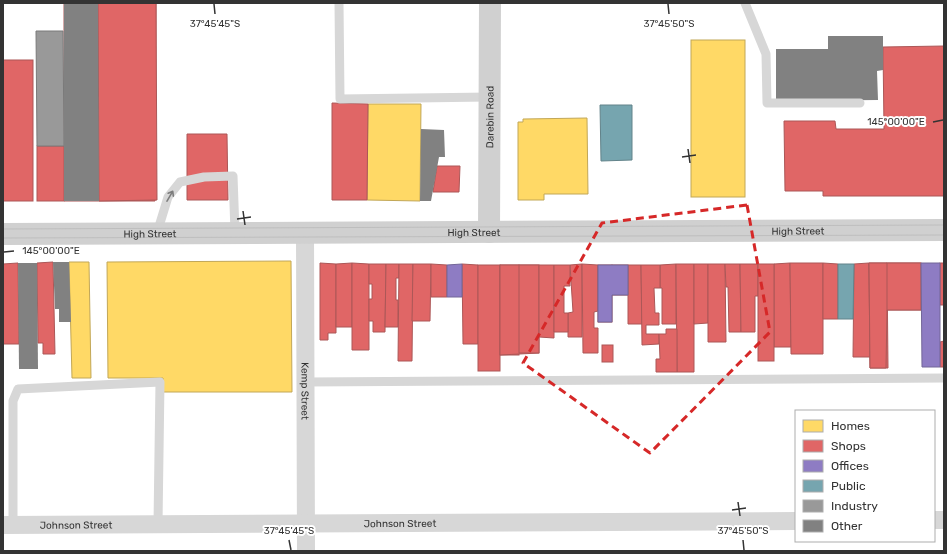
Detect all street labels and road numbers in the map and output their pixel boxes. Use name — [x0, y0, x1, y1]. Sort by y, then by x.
street label: Darebin Road — [484, 86, 497, 148]
street label: High Street — [771, 226, 825, 238]
street label: High Street — [447, 227, 501, 239]
street label: High Street — [123, 228, 177, 240]
street label: Kemp Street — [298, 362, 311, 420]
street label: Johnson Street — [364, 518, 436, 530]
street label: Johnson Street — [40, 519, 112, 532]

